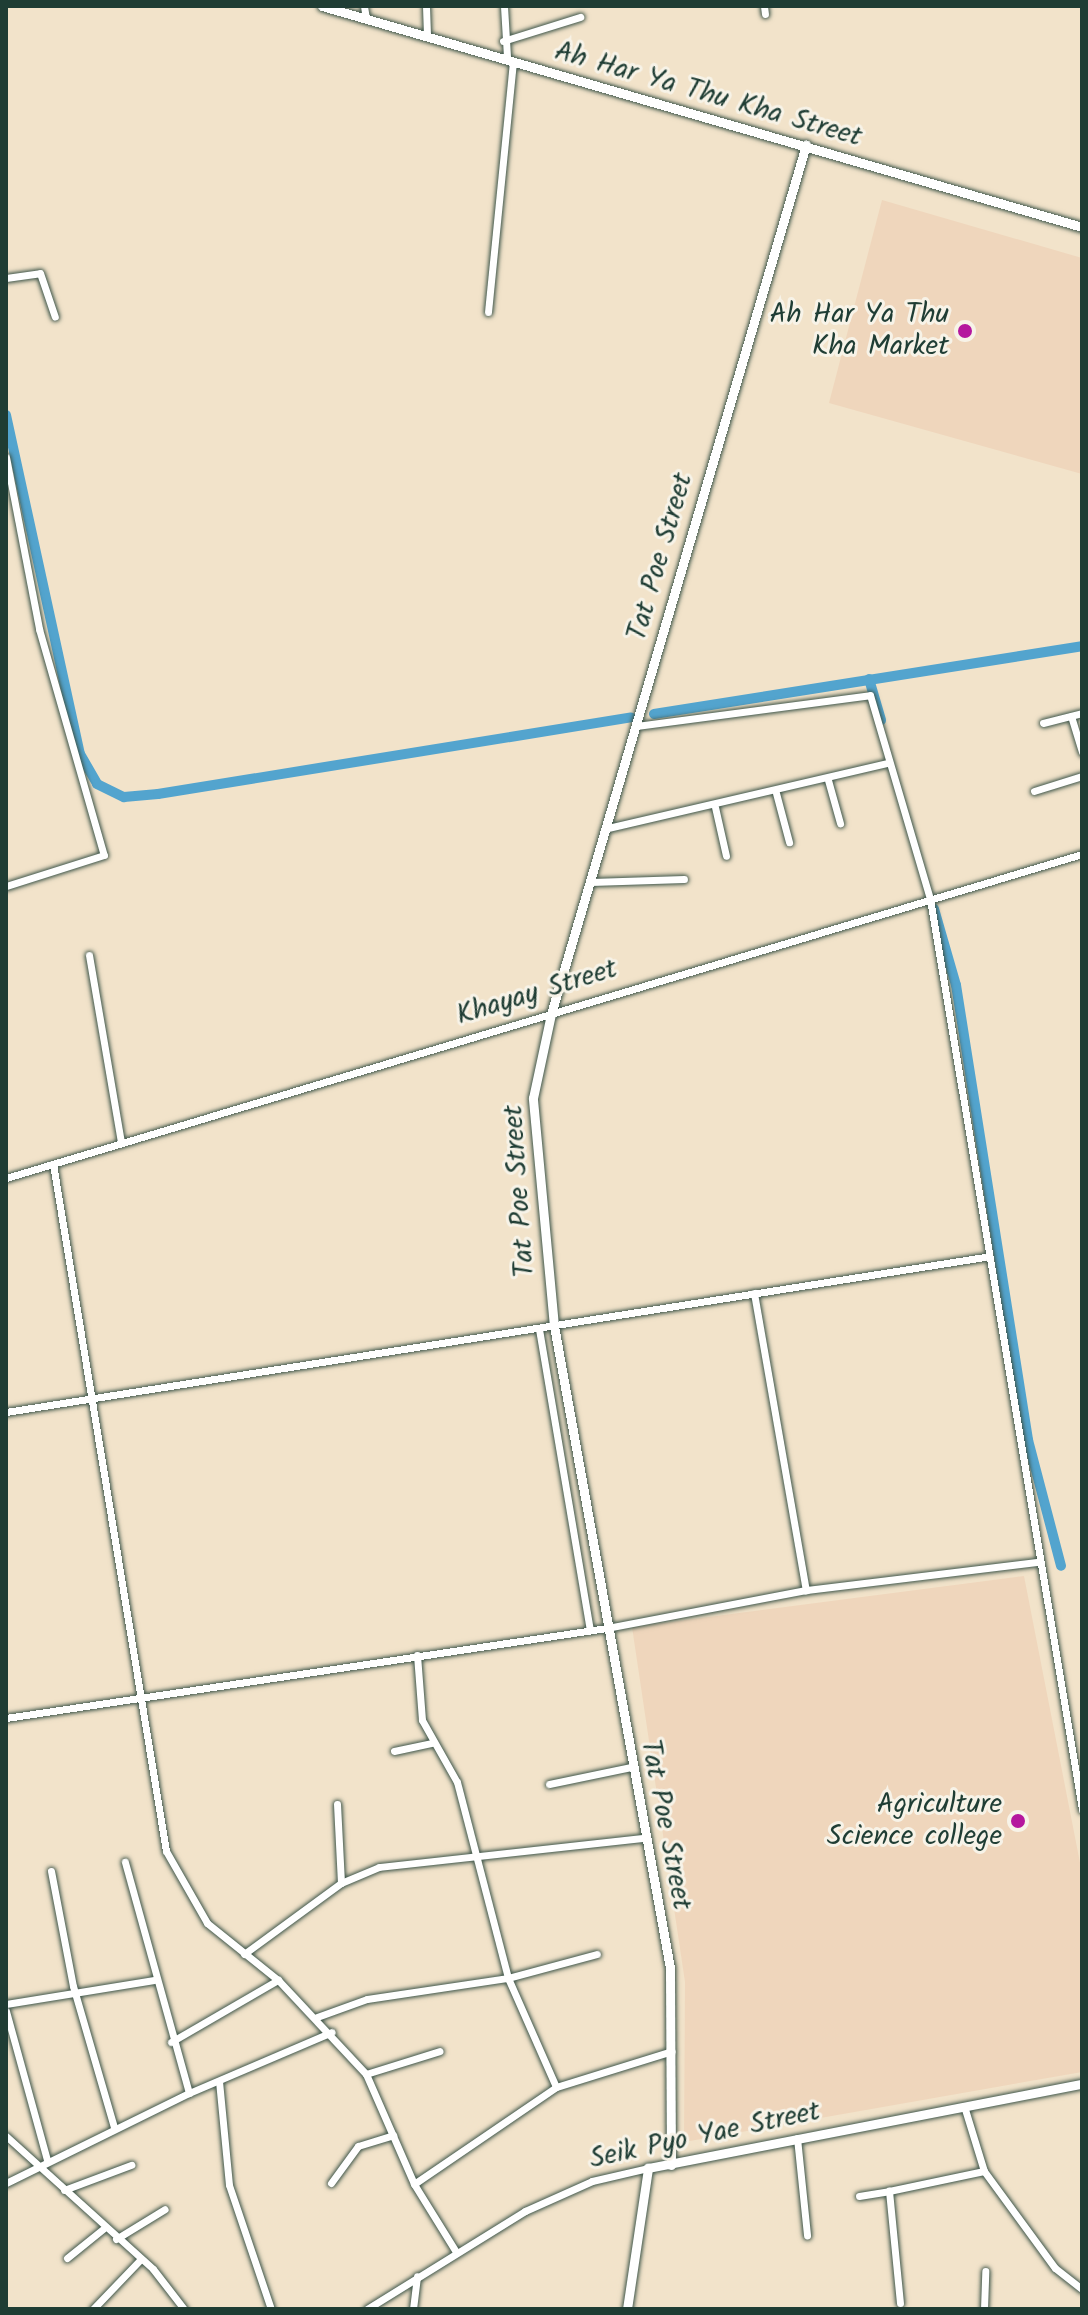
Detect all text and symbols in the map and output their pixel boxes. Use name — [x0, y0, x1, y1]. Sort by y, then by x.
street label: Ah Har Ya Thu Kha Street — [551, 35, 865, 155]
place label: Ah Har Ya Thu Kha Market — [769, 298, 949, 364]
marker: Ah Har Ya Thu Kha Market — [956, 322, 974, 340]
street label: Tat Poe Street — [621, 469, 701, 645]
street label: Khayay Street — [453, 953, 621, 1033]
street label: Tat Poe Street — [497, 1104, 543, 1278]
street label: Tat Poe Street — [632, 1737, 698, 1913]
place label: Agriculture Science college — [827, 1788, 1002, 1854]
marker: Agriculture Science college — [1009, 1812, 1027, 1830]
street label: Seik Pyo Yae Street — [587, 2095, 823, 2177]

